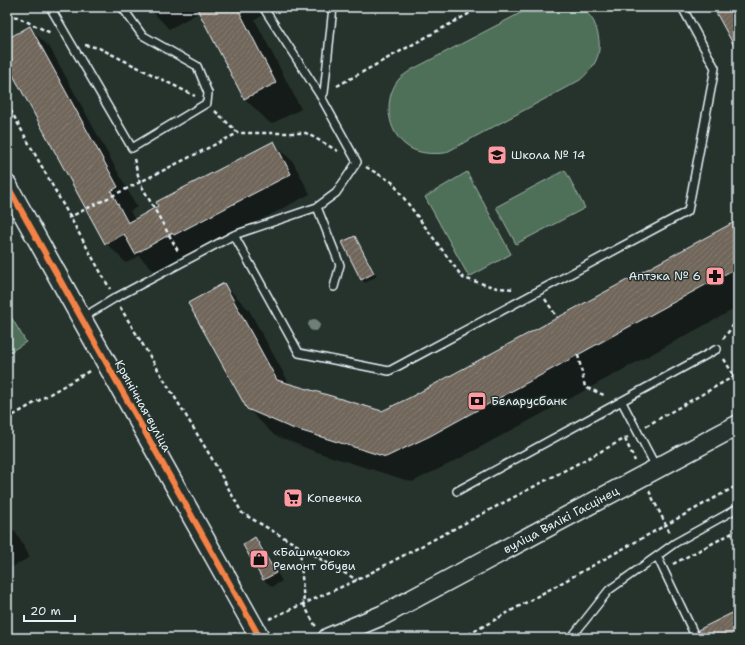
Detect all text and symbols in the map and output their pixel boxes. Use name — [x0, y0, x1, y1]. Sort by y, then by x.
school or university icon: Школа № 14 — [486, 144, 508, 166]
place label: Школа № 14 — [511, 147, 585, 163]
pharmacy icon: Аптэка № 6 — [704, 265, 726, 287]
place label: Аптэка № 6 — [629, 268, 701, 284]
street label: Крынічная вуліца — [111, 357, 175, 455]
bank icon: Беларусбанк — [466, 390, 488, 412]
place label: Беларусбанк — [491, 393, 568, 409]
street label: вуліца Вялікі Гасцінец — [500, 482, 622, 557]
supermarket icon: Копеечка — [282, 487, 304, 509]
place label: Копеечка — [307, 490, 362, 506]
place label: «Башмачок» Ремонт обуви — [273, 544, 356, 574]
shop icon: «Башмачок» Ремонт обуви — [248, 548, 270, 570]
scale bar — [24, 597, 75, 623]
text: 20 m — [30, 603, 61, 619]

